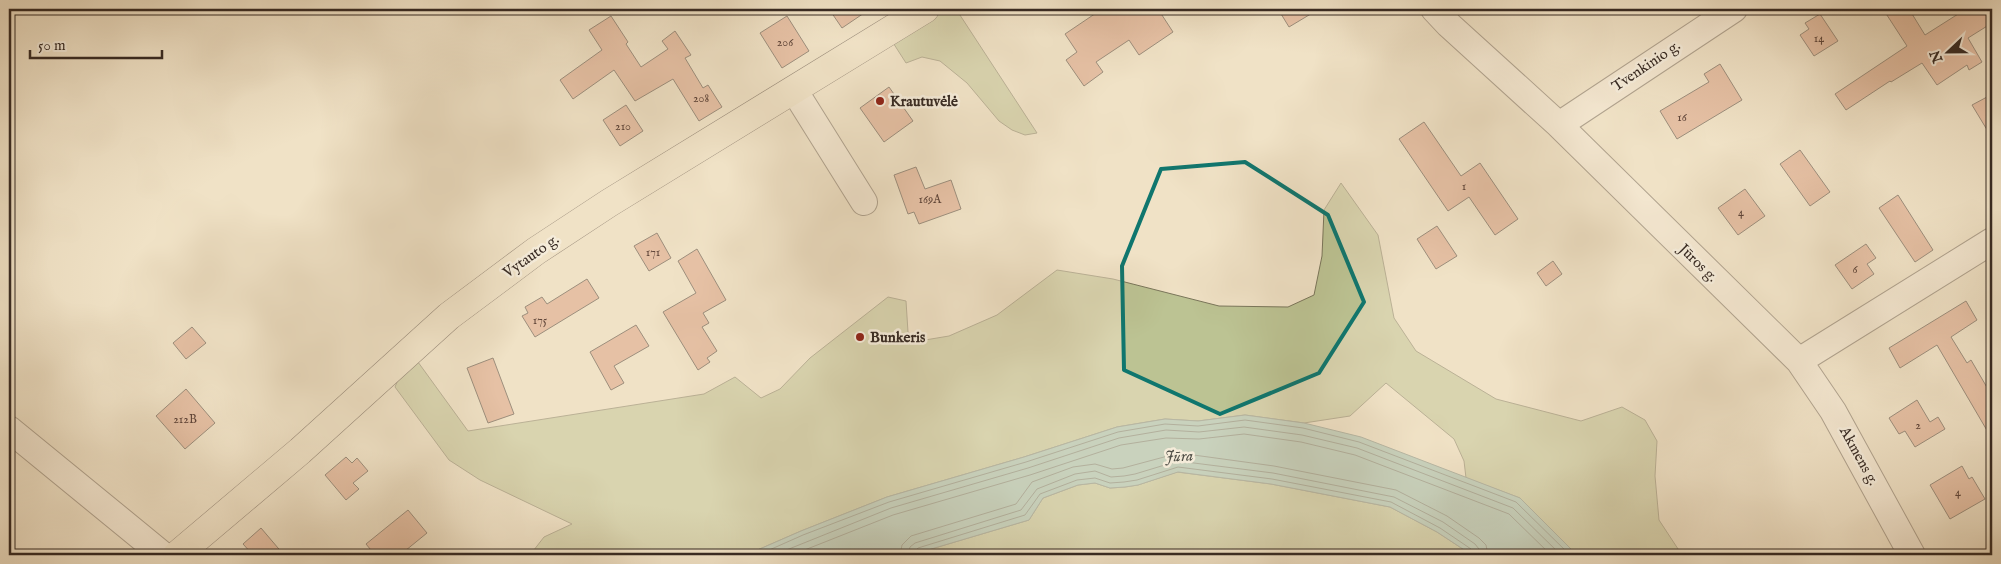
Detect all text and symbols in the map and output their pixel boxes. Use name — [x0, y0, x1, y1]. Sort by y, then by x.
scale bar — [30, 28, 162, 60]
north arrow — [1924, 28, 1974, 78]
house number: 14 — [1814, 31, 1824, 46]
house number: 206 — [777, 35, 794, 50]
text: 50 m — [38, 36, 66, 55]
street label: Tvenkinio g. — [1608, 36, 1684, 96]
text: N — [1926, 48, 1948, 66]
house number: 208 — [693, 91, 709, 106]
place label: Krautuvėlė — [890, 92, 958, 111]
marker: Krautuvėlė — [874, 95, 886, 107]
house number: 16 — [1677, 110, 1688, 125]
house number: 210 — [615, 119, 631, 134]
house number: 1 — [1462, 179, 1466, 194]
house number: 169A — [919, 192, 942, 207]
house number: 4 — [1738, 205, 1744, 220]
street label: Vytauto g. — [498, 230, 563, 283]
street label: Jūros g. — [1673, 238, 1721, 286]
house number: 171 — [646, 245, 660, 260]
house number: 6 — [1852, 262, 1858, 277]
house number: 175 — [533, 313, 548, 328]
place label: Bunkeris — [870, 328, 926, 347]
marker: Bunkeris — [854, 331, 866, 343]
house number: 212B — [173, 412, 197, 427]
house number: 2 — [1915, 418, 1921, 433]
street label: Akmens g. — [1835, 422, 1883, 489]
water label: Jūra — [1164, 447, 1194, 467]
house number: 4 — [1955, 485, 1961, 500]

